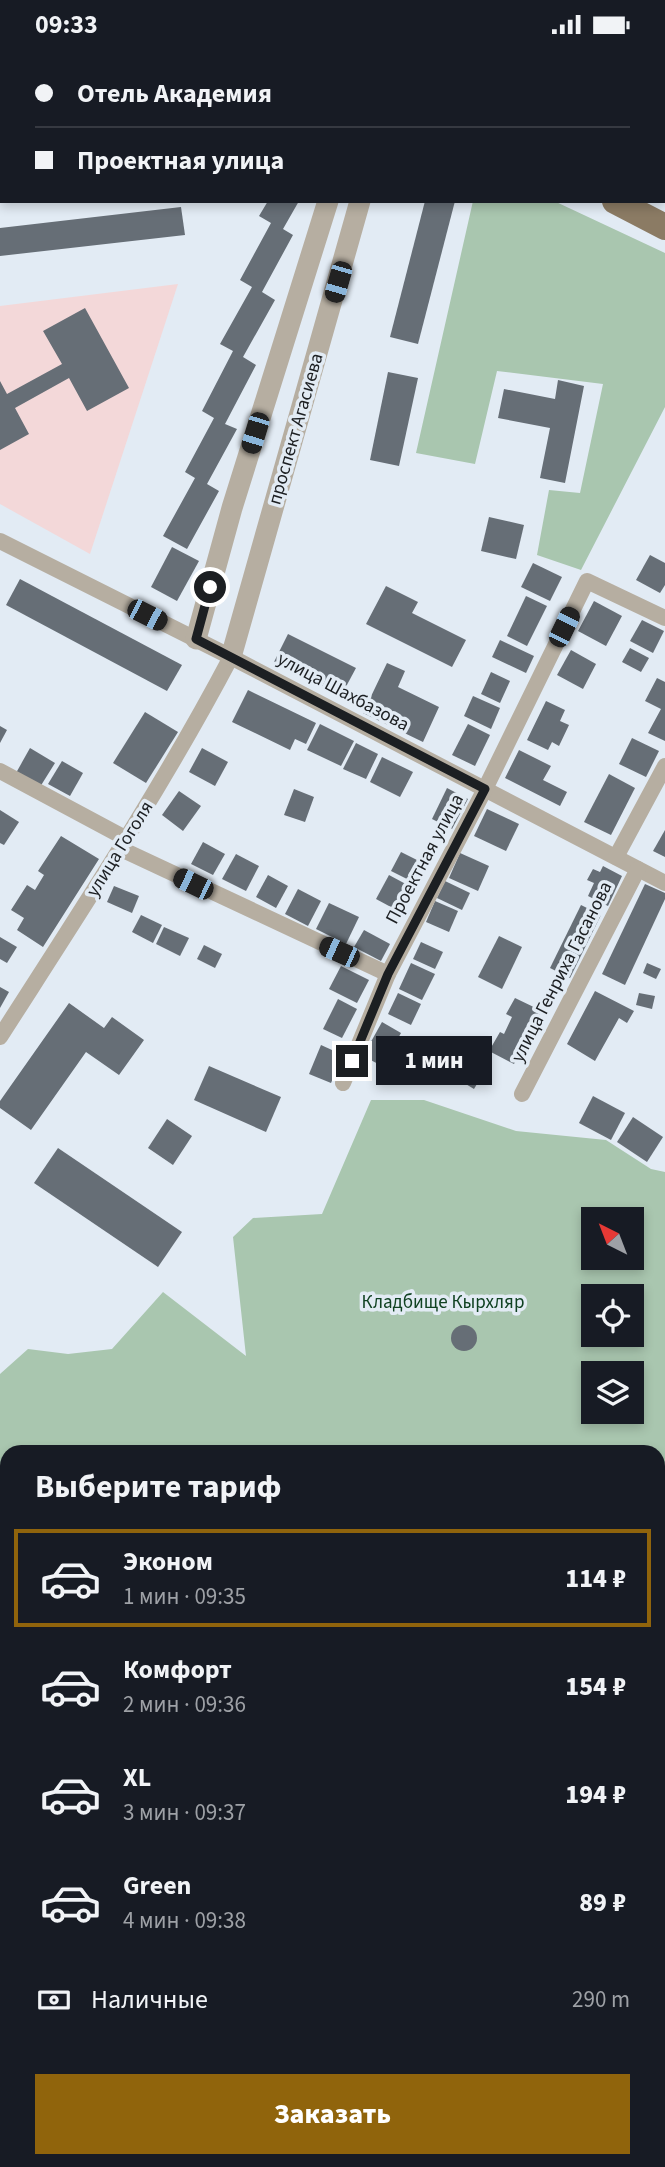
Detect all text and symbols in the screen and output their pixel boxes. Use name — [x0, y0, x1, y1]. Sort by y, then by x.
text: 09:33 — [35, 6, 98, 43]
text: Отель Академия — [77, 75, 272, 112]
text: Проектная улица — [77, 142, 284, 179]
car — [323, 259, 354, 305]
street label: проспект Агасиева — [261, 350, 331, 508]
car — [239, 410, 272, 456]
route start — [194, 571, 226, 603]
car — [124, 596, 171, 634]
car — [546, 604, 583, 650]
street label: улица Шахбазова — [272, 646, 414, 738]
street label: Проектная улица — [379, 789, 471, 929]
street label: улица Гоголя — [80, 796, 160, 902]
car — [170, 865, 217, 903]
street label: улица Генриха Гасанова — [505, 877, 619, 1067]
car — [316, 934, 363, 970]
callout: 1 мин — [376, 1037, 492, 1085]
text: 1 мин — [404, 1044, 464, 1077]
route end — [336, 1045, 368, 1077]
north arrow — [581, 1207, 644, 1271]
map controls — [581, 1207, 644, 1424]
button: locate — [581, 1284, 644, 1347]
park label: Кладбище Кырхляр — [362, 1289, 524, 1316]
button: layers — [581, 1361, 644, 1424]
text: Выберите тариф — [35, 1464, 282, 1510]
text: Эконом — [123, 1543, 213, 1580]
icon: car — [39, 1547, 102, 1610]
text: 114 ₽ — [565, 1560, 626, 1597]
text: 1 мин · 09:35 — [123, 1580, 246, 1613]
text: Комфорт — [123, 1651, 232, 1688]
icon: car — [39, 1655, 102, 1718]
text: 154 ₽ — [565, 1668, 626, 1705]
text: 2 мин · 09:36 — [123, 1688, 246, 1721]
text: XL — [123, 1759, 151, 1796]
icon: car — [39, 1763, 102, 1826]
text: 194 ₽ — [565, 1776, 626, 1813]
text: 3 мин · 09:37 — [123, 1796, 246, 1829]
text: Green — [123, 1867, 191, 1904]
icon: car — [39, 1871, 102, 1934]
text: 89 ₽ — [579, 1884, 626, 1921]
text: 4 мин · 09:38 — [123, 1904, 246, 1937]
icon: cash — [35, 1981, 73, 2019]
text: Наличные — [91, 1981, 208, 2018]
text: 290 m — [572, 1983, 630, 2016]
button: Заказать — [35, 2074, 630, 2154]

